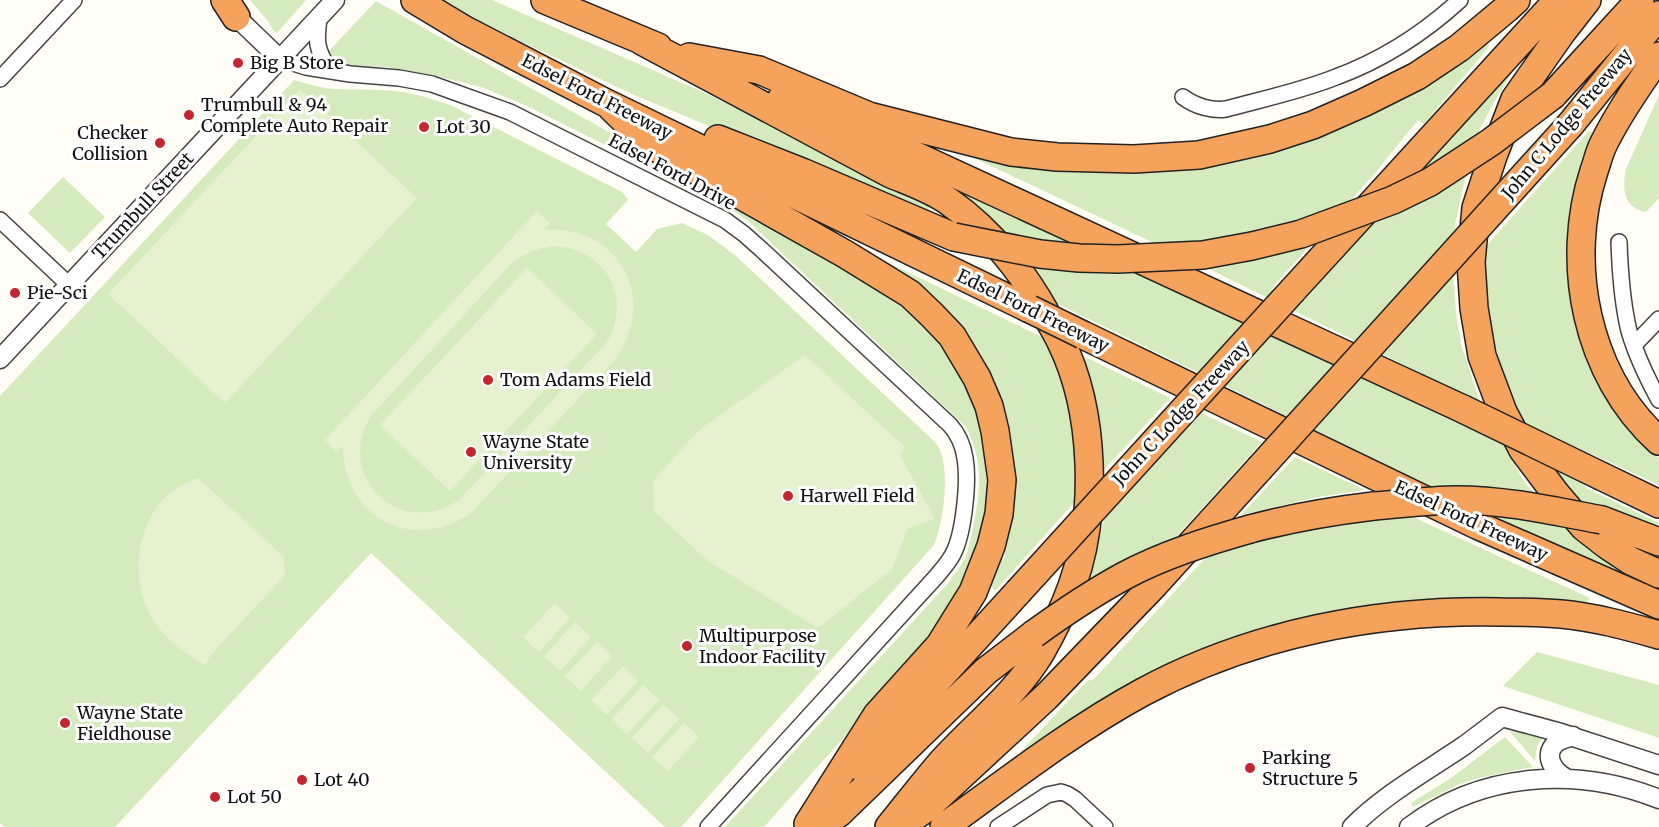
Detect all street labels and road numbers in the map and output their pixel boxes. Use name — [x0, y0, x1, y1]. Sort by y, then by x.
street label: John C Lodge Freeway — [1496, 43, 1637, 205]
street label: Edsel Ford Freeway — [518, 49, 677, 145]
street label: Edsel Ford Drive — [605, 128, 740, 215]
street label: Trumbull Street — [87, 147, 198, 264]
street label: Edsel Ford Freeway — [953, 264, 1114, 358]
street label: John C Lodge Freeway — [1107, 335, 1254, 491]
street label: Edsel Ford Freeway — [1391, 475, 1552, 566]

